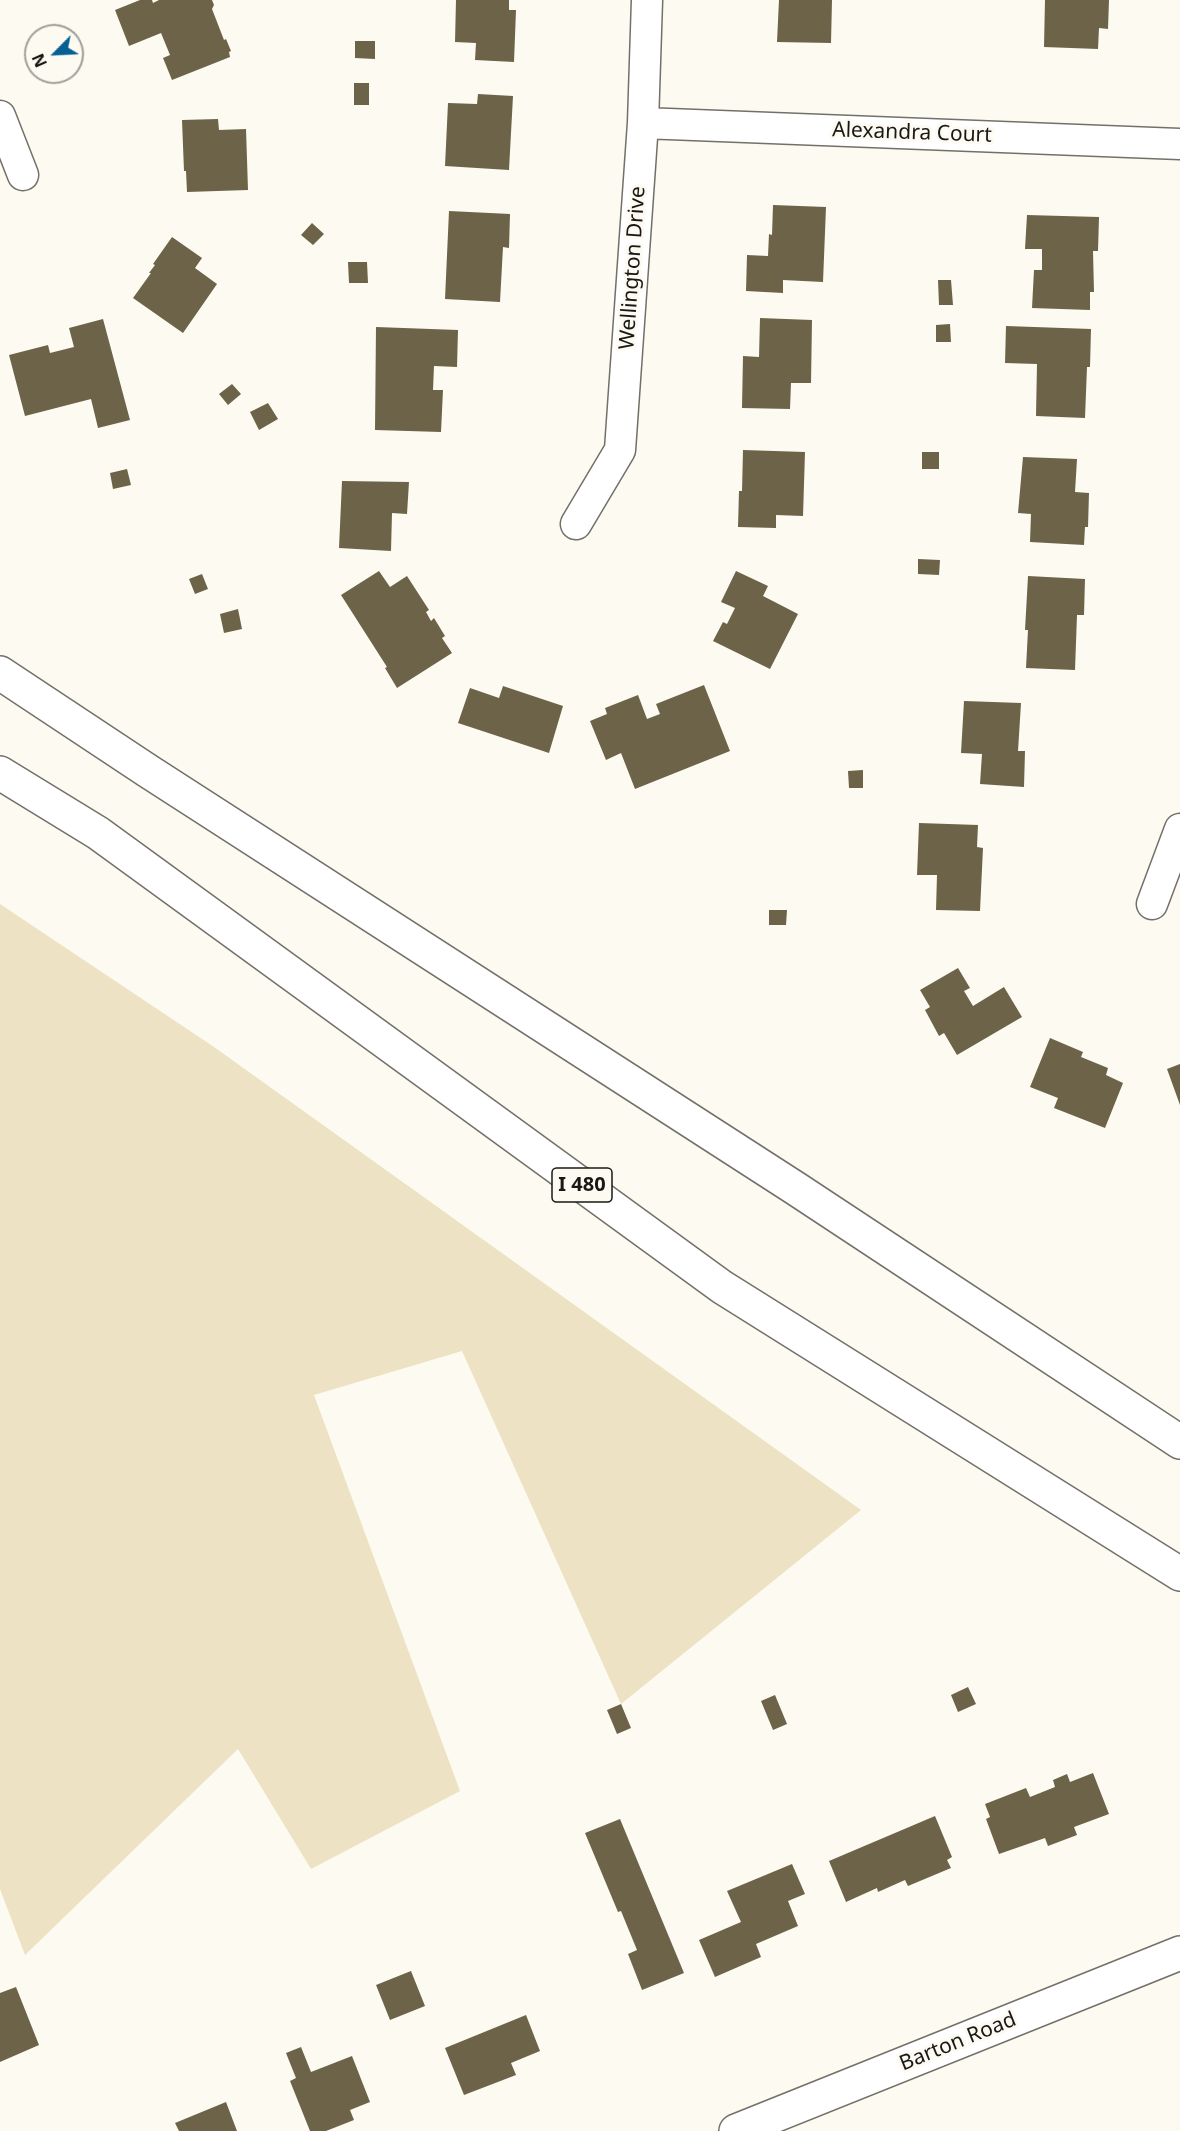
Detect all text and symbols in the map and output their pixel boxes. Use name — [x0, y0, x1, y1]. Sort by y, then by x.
north arrow — [24, 24, 84, 84]
text: N — [27, 50, 52, 71]
street label: Alexandra Court — [832, 118, 992, 148]
street label: Wellington Drive — [615, 185, 651, 351]
road number: I 480 — [552, 1168, 612, 1202]
street label: Barton Road — [896, 2007, 1020, 2077]

